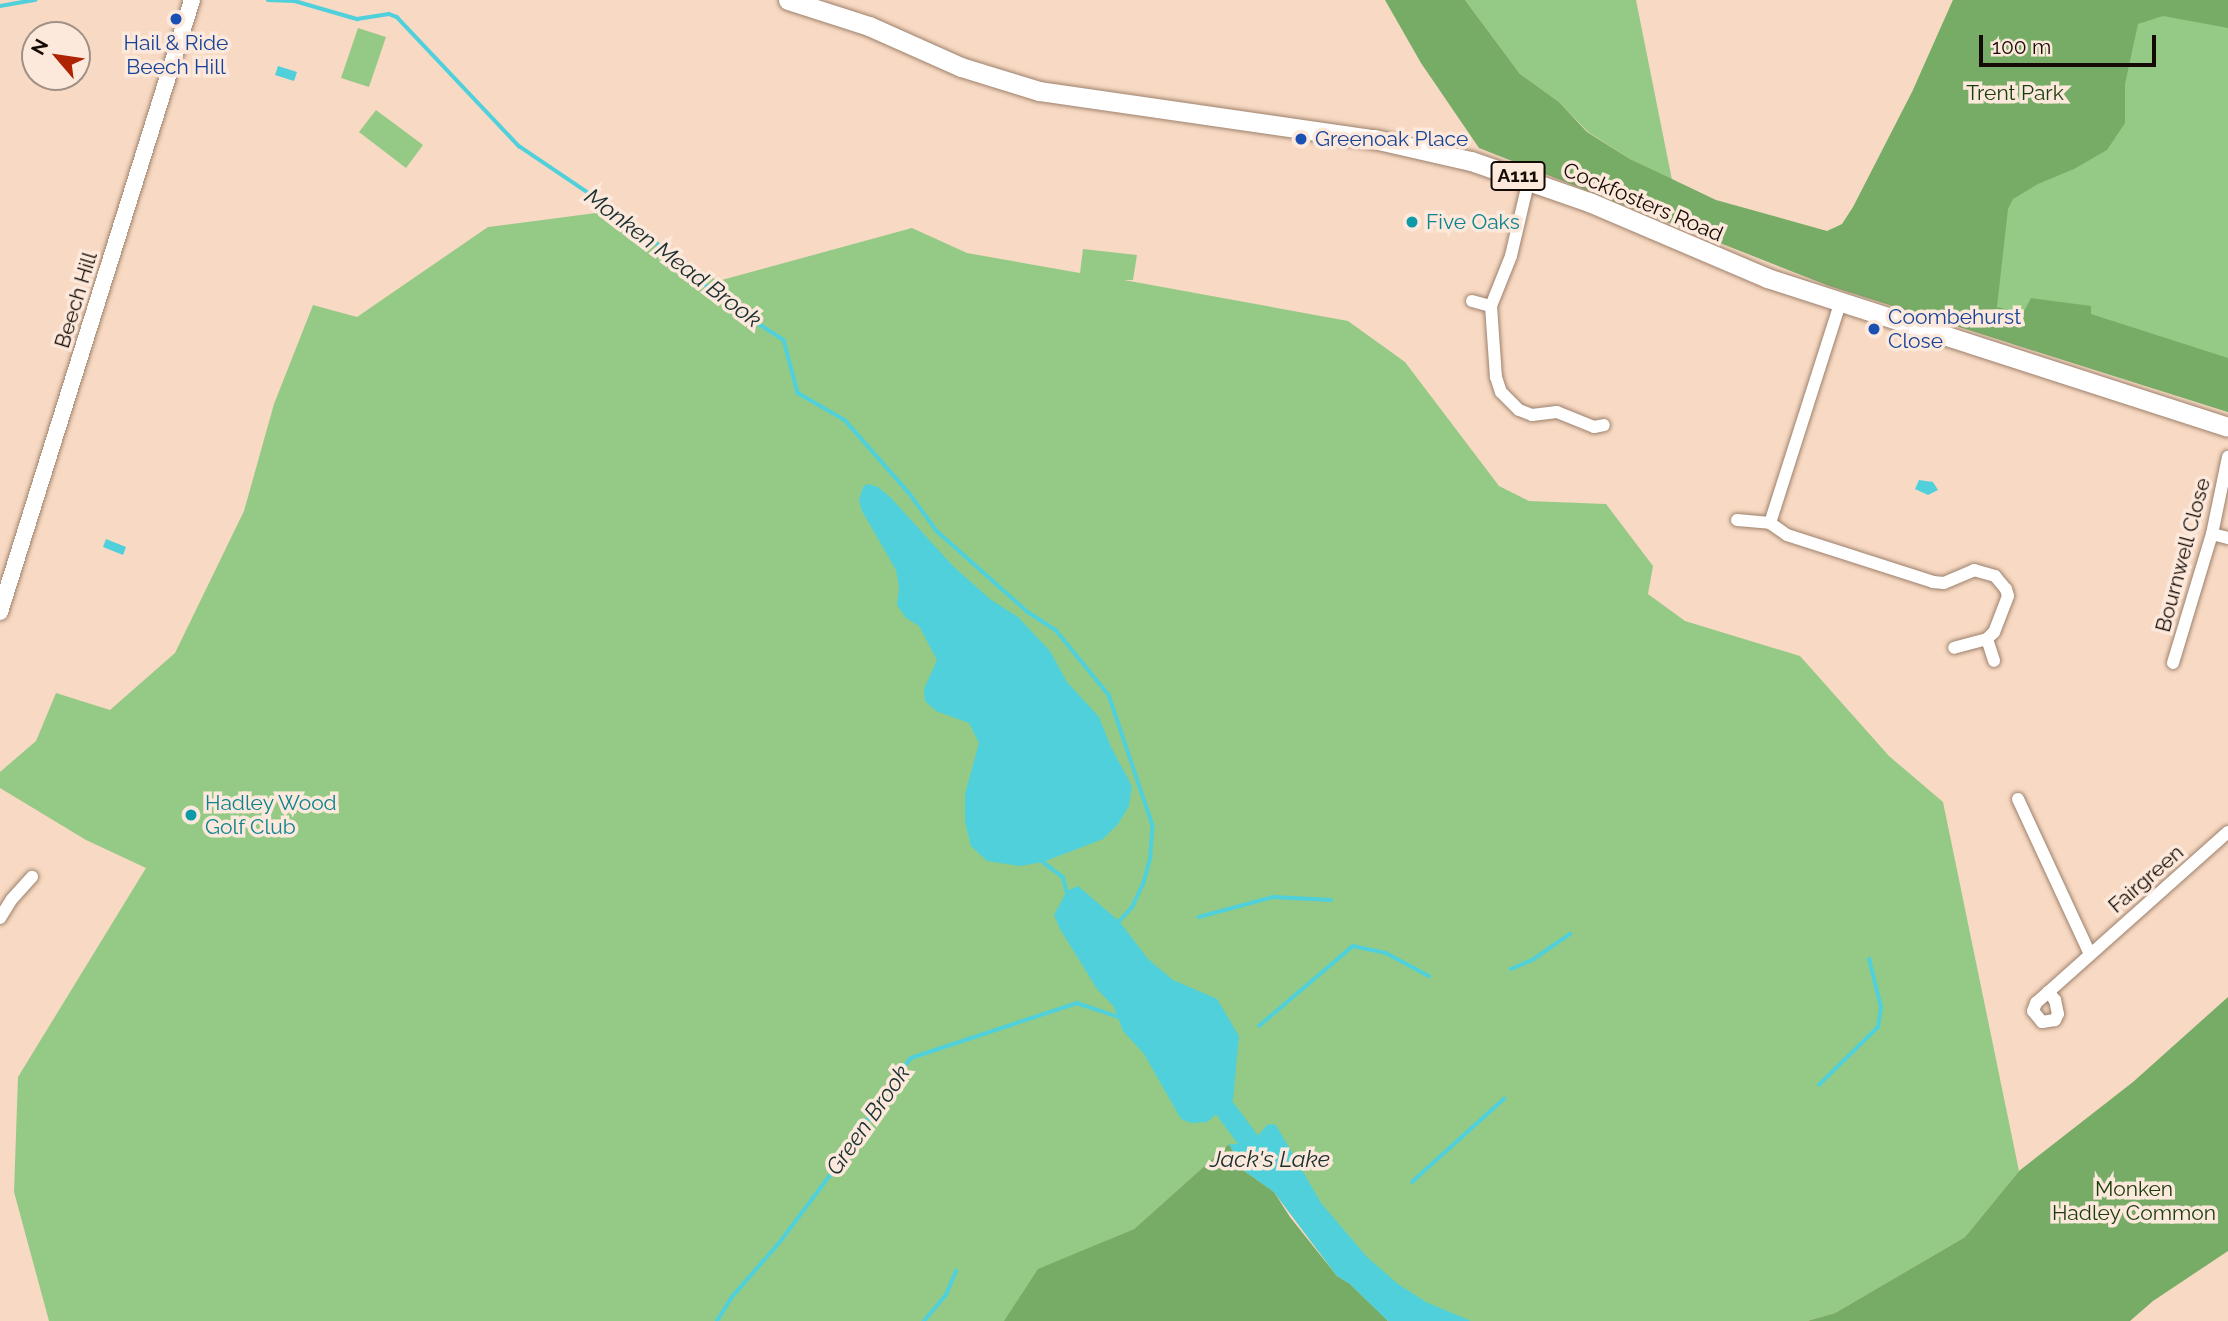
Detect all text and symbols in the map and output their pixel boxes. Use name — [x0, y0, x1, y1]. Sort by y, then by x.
marker: Hail & Ride Beech Hill — [168, 11, 184, 27]
north arrow — [21, 21, 91, 91]
scale bar — [1983, 21, 2160, 65]
place label: Hail & Ride Beech Hill — [123, 30, 229, 80]
text: 100 m — [1992, 34, 2051, 59]
text: N — [26, 35, 53, 58]
park label: Trent Park — [1966, 80, 2064, 106]
place label: Greenoak Place — [1315, 126, 1468, 152]
marker: Greenoak Place — [1293, 131, 1309, 147]
street label: Cockfosters Road — [1559, 157, 1727, 247]
road number: A111 — [1490, 160, 1546, 192]
water label: Monken Mead Brook — [579, 183, 767, 333]
place label: Five Oaks — [1426, 209, 1520, 235]
marker: Five Oaks — [1404, 214, 1420, 230]
street label: Beech Hill — [49, 249, 103, 351]
place label: Coombehurst Close — [1888, 304, 2021, 354]
marker: Coombehurst Close — [1866, 321, 1882, 337]
street label: Bournwell Close — [2150, 475, 2216, 635]
place label: Hadley Wood Golf Club — [205, 790, 338, 840]
marker: Hadley Wood Golf Club — [183, 807, 199, 823]
street label: Fairgreen — [2103, 840, 2189, 918]
water label: Green Brook — [820, 1060, 916, 1180]
water label: Jack's Lake — [1210, 1145, 1330, 1173]
park label: Monken Hadley Common — [2052, 1176, 2216, 1226]

